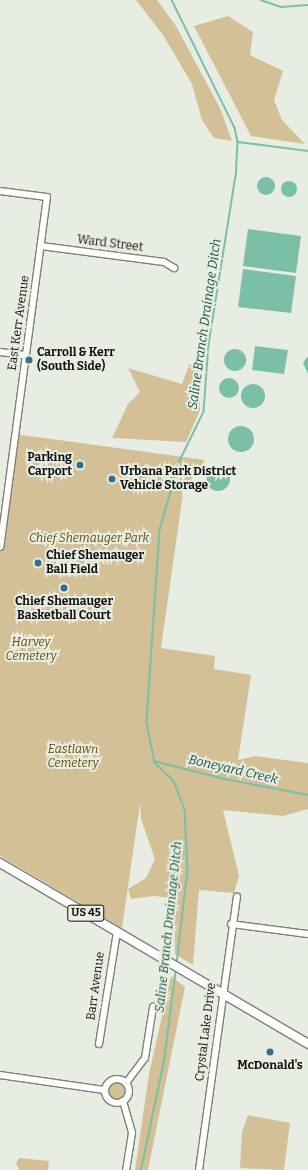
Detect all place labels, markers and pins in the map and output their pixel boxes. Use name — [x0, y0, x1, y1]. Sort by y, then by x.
place label: Carroll & Kerr (South Side) — [37, 346, 115, 374]
marker: Carroll & Kerr (South Side) — [24, 355, 34, 365]
place label: Parking Carport — [27, 451, 72, 479]
marker: Parking Carport — [75, 460, 85, 470]
place label: Urbana Park District Vehicle Storage — [120, 465, 236, 493]
marker: Urbana Park District Vehicle Storage — [107, 474, 117, 484]
place label: Chief Shemauger Ball Field — [46, 549, 144, 577]
marker: Chief Shemauger Ball Field — [33, 558, 43, 568]
marker: Chief Shemauger Basketball Court — [59, 583, 69, 593]
place label: Chief Shemauger Basketball Court — [15, 595, 113, 623]
marker: McDonald's — [265, 1047, 275, 1057]
place label: McDonald's — [237, 1059, 303, 1073]

